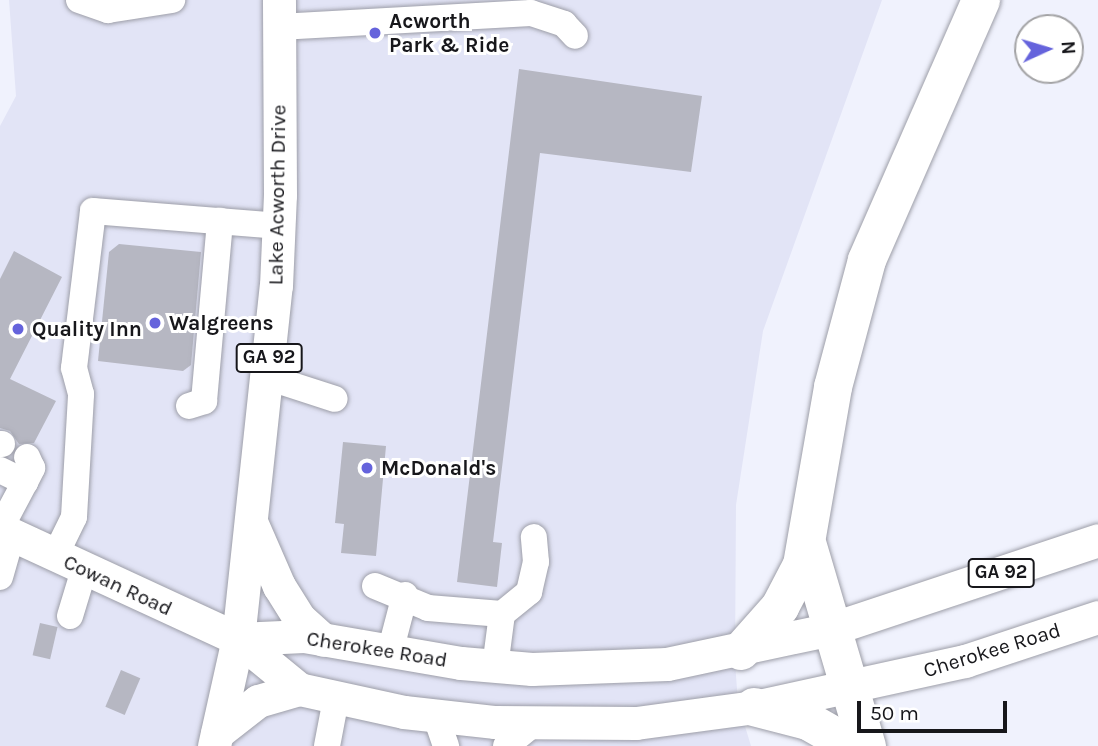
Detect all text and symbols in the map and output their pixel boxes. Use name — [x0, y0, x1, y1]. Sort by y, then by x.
place label: Acworth Park & Ride — [389, 8, 509, 58]
north arrow — [1014, 14, 1084, 84]
marker: Acworth Park & Ride — [367, 25, 383, 41]
text: N — [1057, 40, 1079, 55]
street label: Lake Acworth Drive — [263, 104, 291, 286]
place label: Walgreens — [169, 310, 274, 336]
marker: Walgreens — [147, 315, 163, 331]
place label: Quality Inn — [32, 316, 142, 342]
marker: Quality Inn — [10, 321, 26, 337]
road number: GA 92 — [234, 342, 304, 374]
place label: McDonald's — [381, 455, 496, 481]
marker: McDonald's — [359, 460, 375, 476]
street label: Cowan Road — [60, 549, 176, 621]
road number: GA 92 — [966, 558, 1036, 588]
street label: Cherokee Road — [920, 617, 1064, 683]
street label: Cherokee Road — [305, 625, 449, 673]
scale bar — [860, 686, 1010, 730]
text: 50 m — [870, 701, 919, 725]

